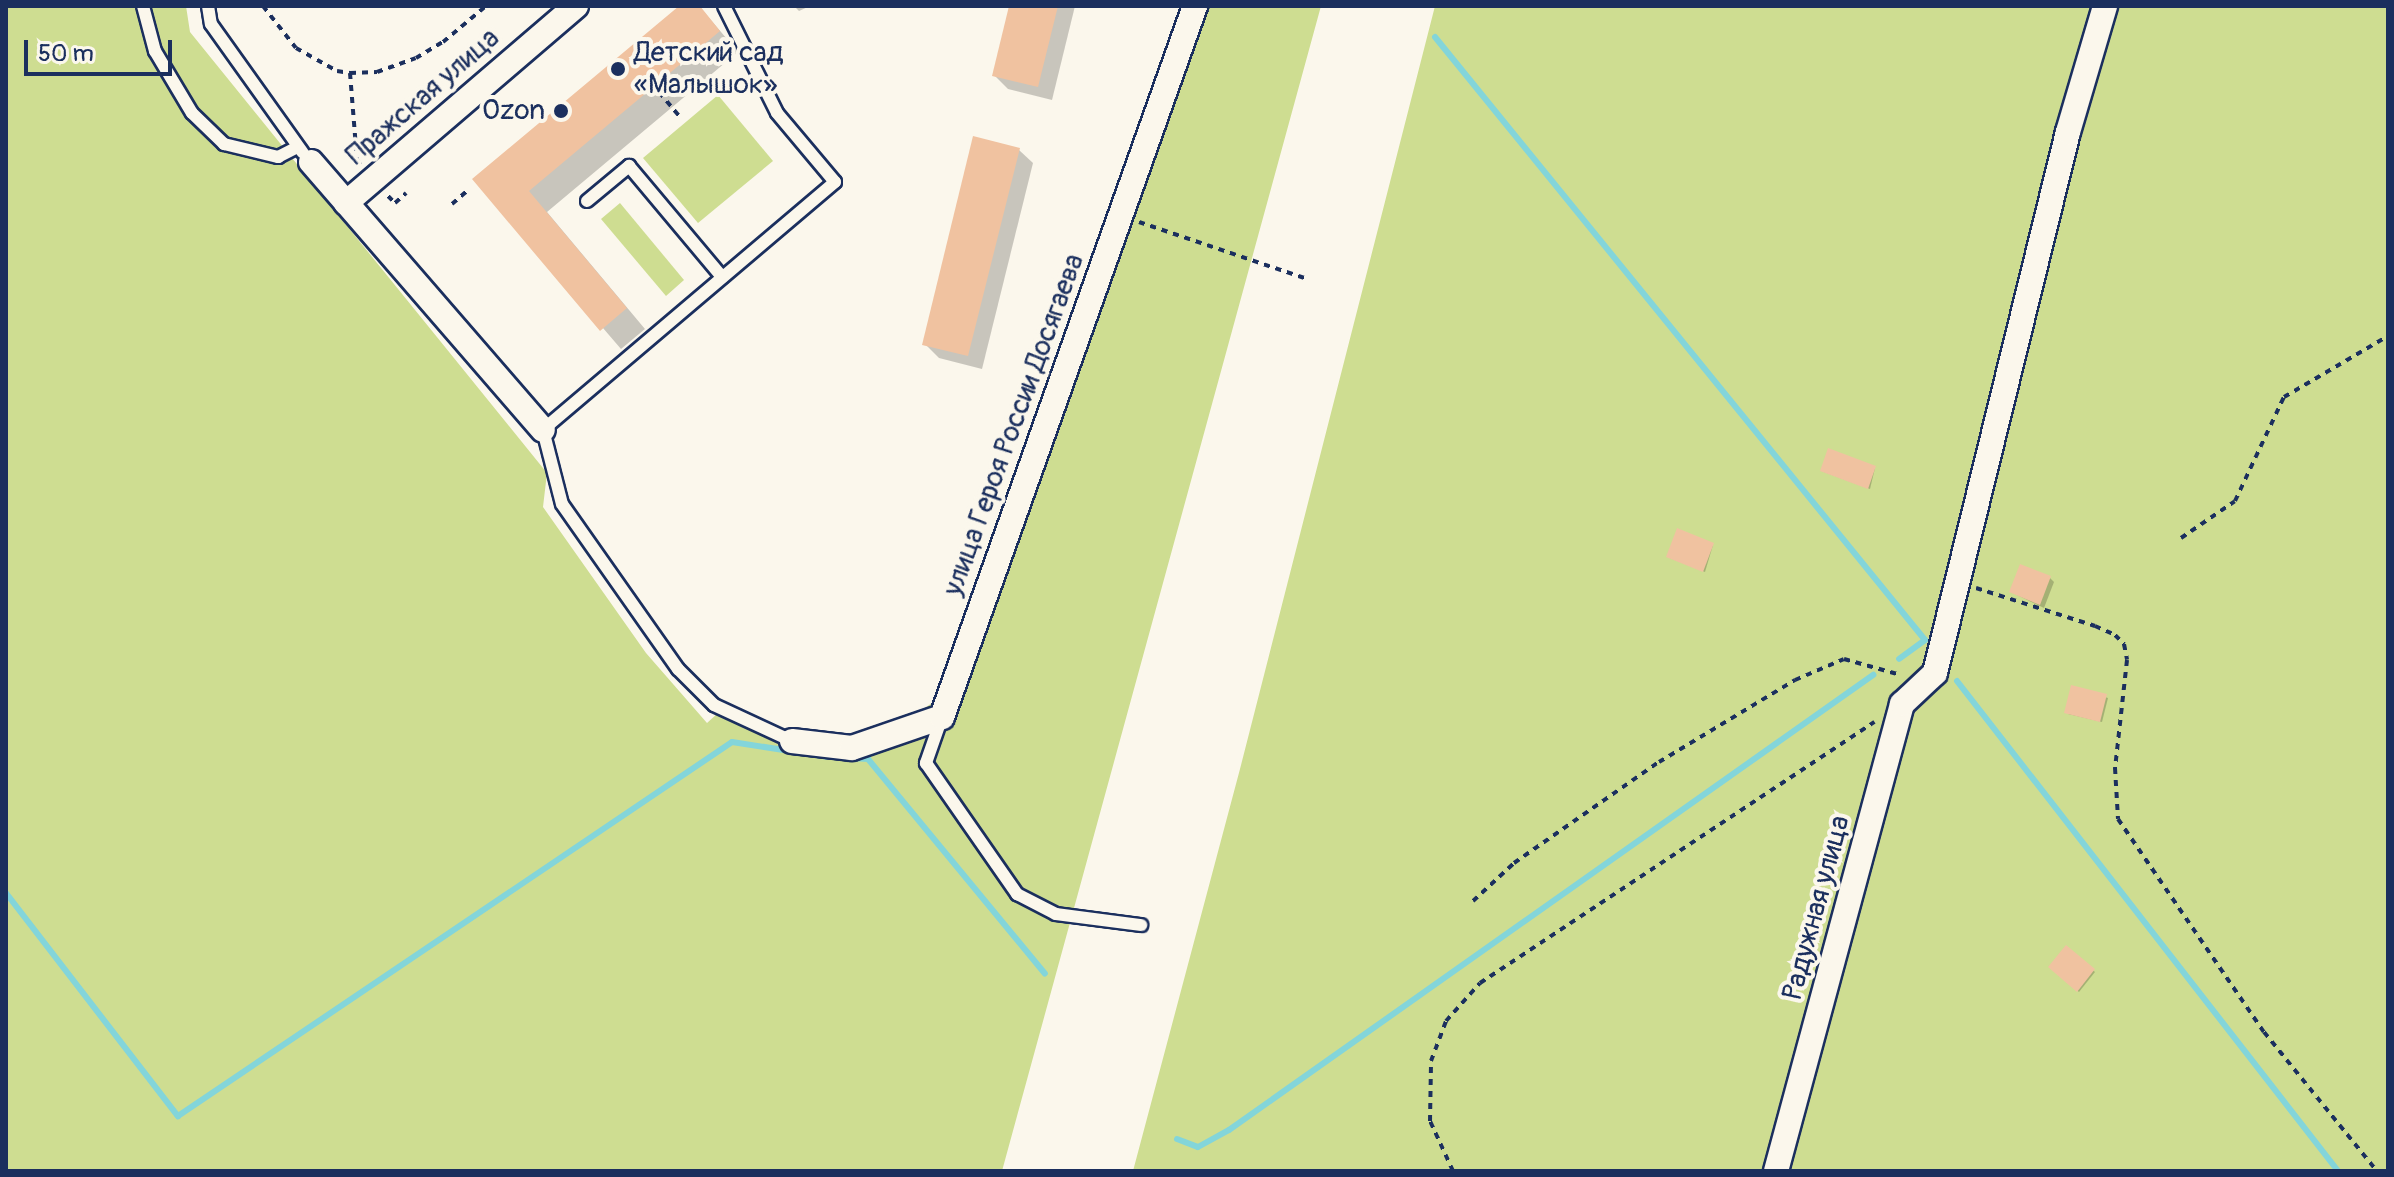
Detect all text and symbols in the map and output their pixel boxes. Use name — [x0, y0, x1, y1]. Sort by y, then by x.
street label: Пражская улица — [340, 21, 506, 173]
scale bar — [28, 24, 176, 74]
place label: Детский сад «Малышок» — [634, 36, 783, 102]
text: 50 m — [38, 39, 94, 68]
marker: Детский сад «Малышок» — [609, 60, 627, 78]
place label: Ozon — [482, 94, 545, 128]
marker: Ozon — [552, 102, 570, 120]
street label: улица Героя России Досягаева — [936, 250, 1092, 600]
street label: Радужная улица — [1776, 812, 1858, 1004]

